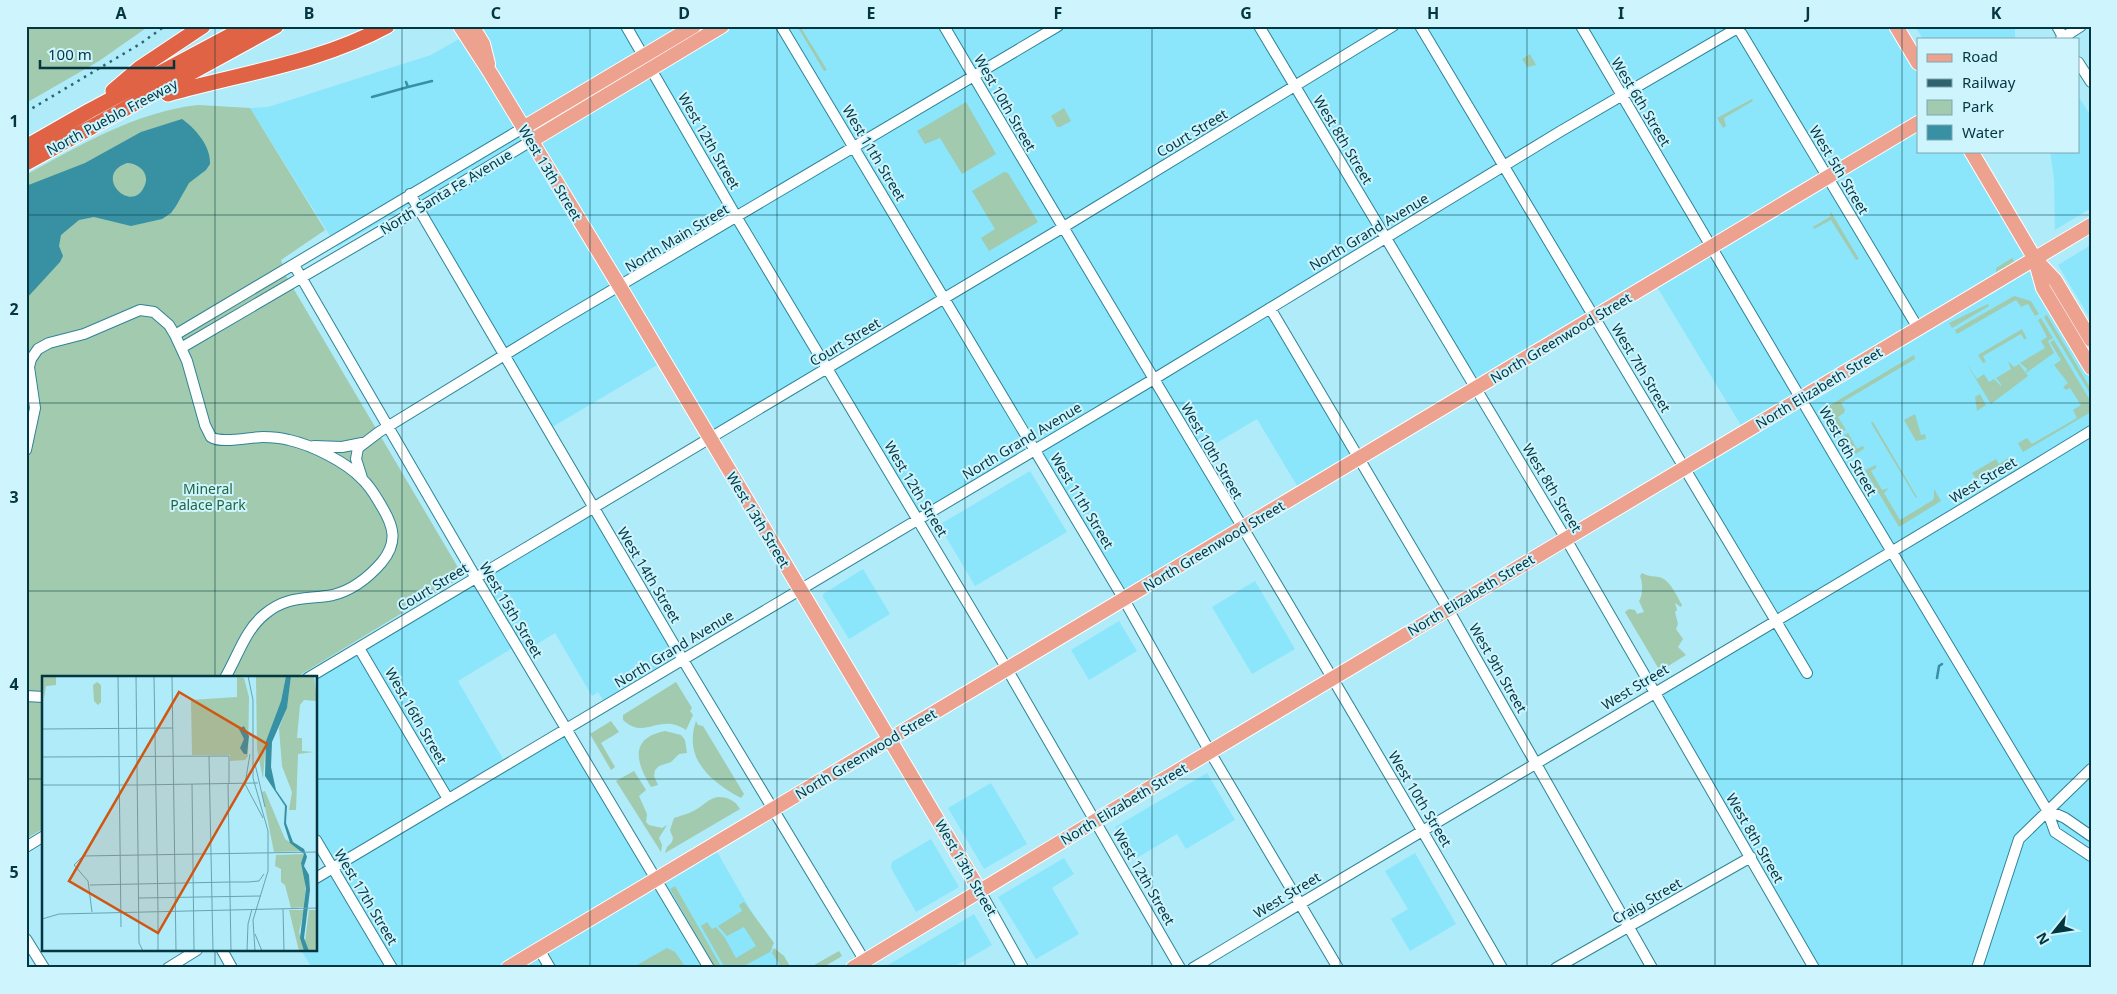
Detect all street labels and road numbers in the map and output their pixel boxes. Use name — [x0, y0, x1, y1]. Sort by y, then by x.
street label: West 10th Street — [970, 51, 1041, 154]
street label: West 6th Street — [1607, 54, 1675, 150]
street label: North Pueblo Freeway — [43, 74, 181, 159]
street label: West 12th Street — [674, 89, 745, 192]
street label: West 8th Street — [1309, 92, 1377, 188]
street label: West 11th Street — [838, 101, 911, 204]
street label: Court Street — [1153, 104, 1231, 161]
street label: West 13th Street — [514, 121, 587, 224]
street label: West 5th Street — [1805, 122, 1873, 218]
street label: North Santa Fe Avenue — [376, 145, 515, 239]
street label: North Grand Avenue — [1306, 188, 1432, 275]
street label: North Main Street — [621, 199, 732, 276]
street label: North Greenwood Street — [1487, 288, 1635, 387]
street label: Court Street — [806, 313, 884, 370]
street label: West 7th Street — [1607, 320, 1675, 416]
street label: North Elizabeth Street — [1752, 342, 1886, 433]
street label: North Grand Avenue — [959, 397, 1085, 484]
street label: West 10th Street — [1177, 399, 1248, 502]
street label: West 6th Street — [1815, 402, 1882, 499]
street label: West 12th Street — [880, 437, 953, 540]
street label: West 8th Street — [1518, 440, 1586, 536]
street label: West 11th Street — [1046, 449, 1119, 552]
street label: West Street — [1946, 452, 2020, 507]
street label: West 13th Street — [722, 468, 795, 571]
street label: North Greenwood Street — [1140, 496, 1288, 595]
street label: West 14th Street — [613, 523, 686, 626]
street label: North Elizabeth Street — [1404, 549, 1538, 640]
street label: Court Street — [394, 558, 472, 615]
street label: West 15th Street — [475, 558, 548, 661]
street label: North Grand Avenue — [611, 605, 737, 692]
street label: West 9th Street — [1465, 619, 1532, 716]
street label: West Street — [1598, 659, 1672, 714]
street label: West 16th Street — [381, 664, 452, 767]
street label: North Greenwood Street — [792, 704, 940, 803]
street label: West 10th Street — [1384, 747, 1457, 850]
street label: North Elizabeth Street — [1057, 758, 1191, 849]
street label: West 8th Street — [1722, 789, 1789, 886]
street label: West 13th Street — [931, 816, 1002, 919]
street label: West 12th Street — [1109, 825, 1180, 928]
street label: West 17th Street — [330, 845, 403, 948]
street label: West Street — [1250, 867, 1324, 922]
street label: Craig Street — [1609, 873, 1685, 928]

